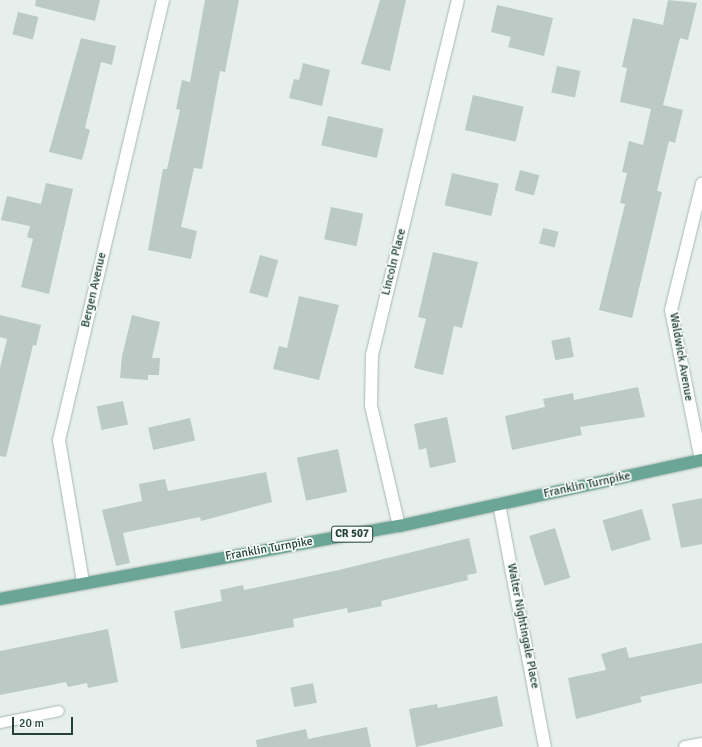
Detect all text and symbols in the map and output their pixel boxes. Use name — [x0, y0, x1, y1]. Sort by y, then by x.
street label: Lincoln Place — [379, 227, 409, 297]
street label: Bergen Avenue — [78, 251, 110, 329]
street label: Waldwick Avenue — [666, 312, 696, 402]
street label: Franklin Turnpike — [542, 469, 632, 501]
road number: CR 507 — [331, 525, 373, 543]
street label: Franklin Turnpike — [224, 534, 314, 564]
street label: Walter Nightingale Place — [504, 562, 542, 690]
scale bar — [14, 709, 75, 735]
text: 20 m — [19, 716, 44, 731]

